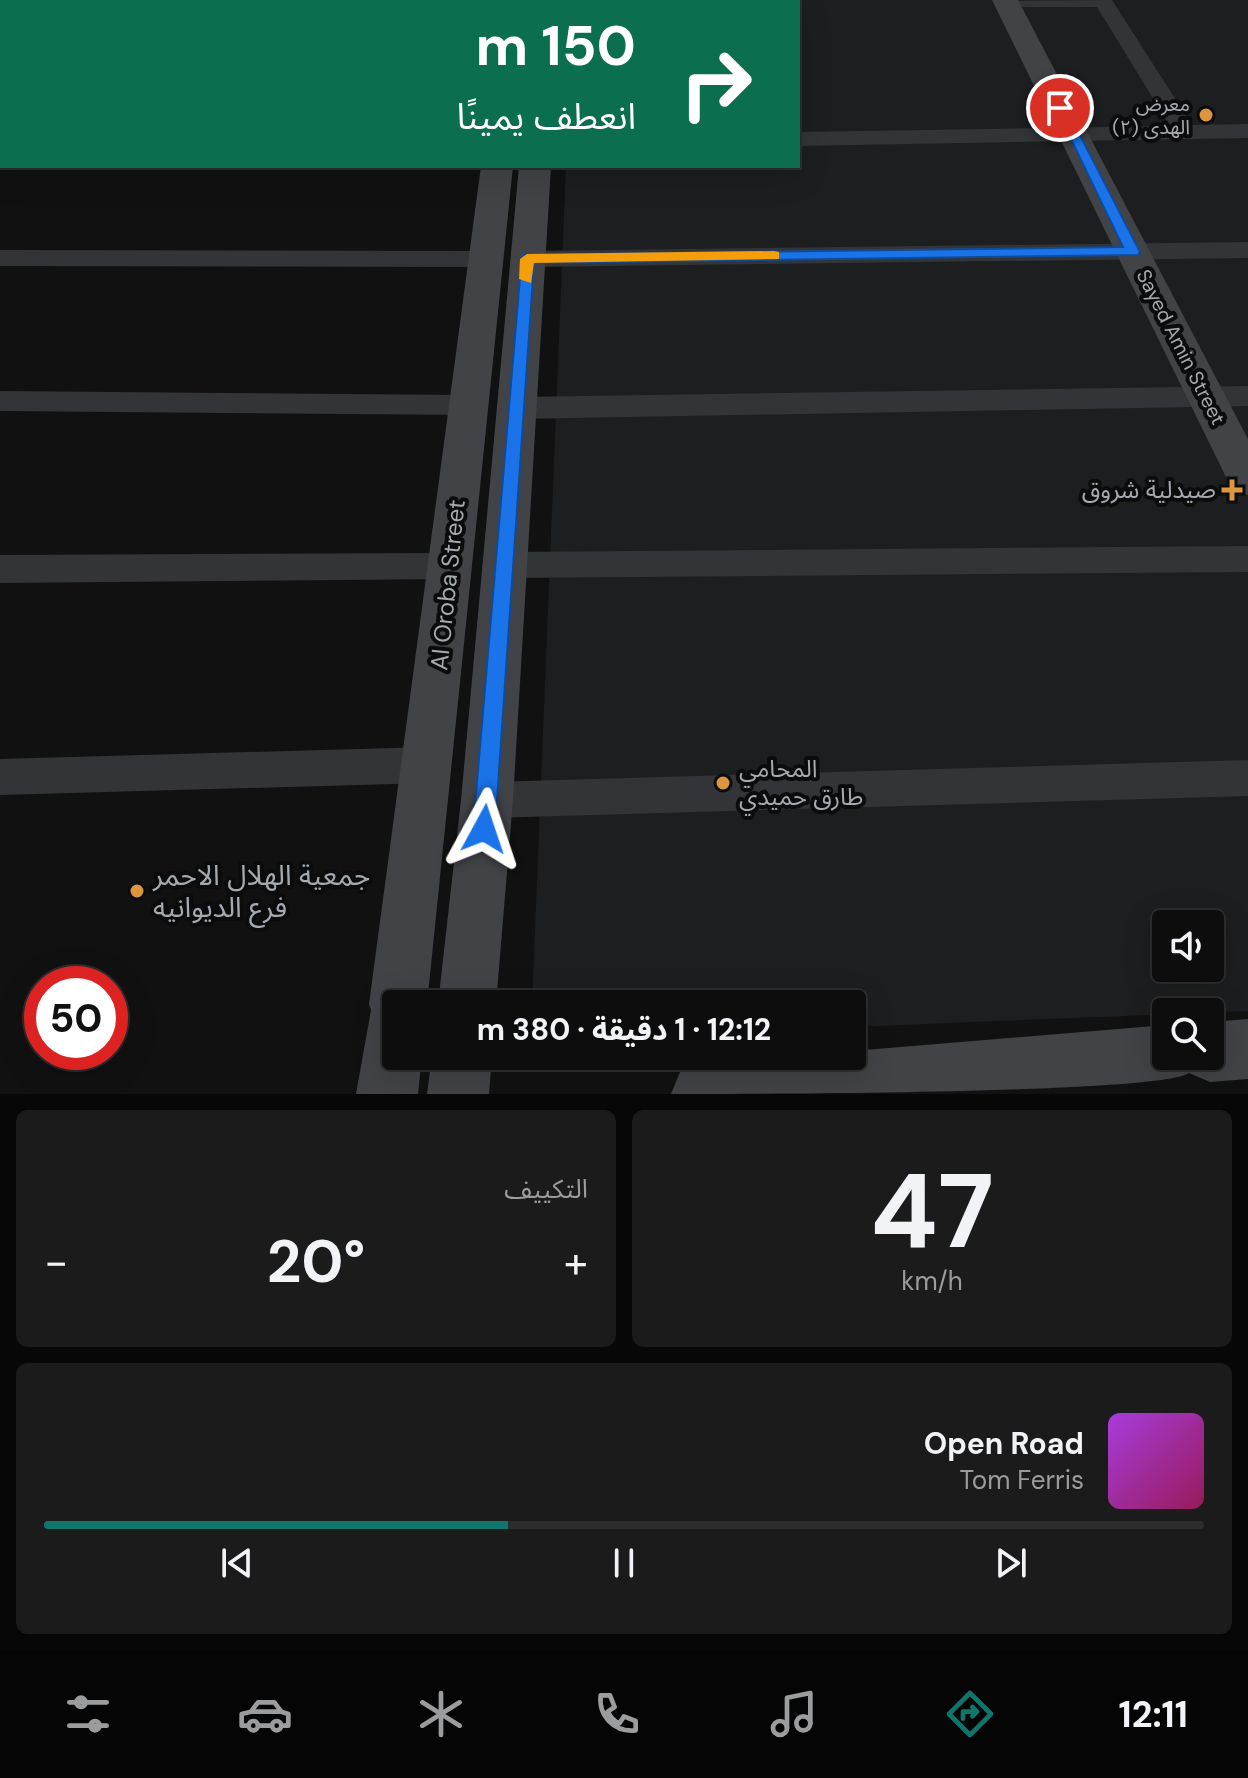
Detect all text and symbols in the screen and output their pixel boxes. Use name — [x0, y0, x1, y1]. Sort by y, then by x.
text: 150 m — [475, 9, 636, 82]
icon: right — [664, 32, 768, 136]
pin — [1026, 74, 1094, 142]
icon: arrive — [1038, 86, 1082, 130]
place label: معرض الهدى (٢) — [1112, 91, 1190, 140]
text: انعطف يمينًا — [457, 93, 636, 140]
marker: معرض الهدى (٢) — [1197, 106, 1215, 124]
street label: Sayed Amin Street — [1131, 265, 1231, 429]
place label: صيدلية شروق — [1082, 474, 1216, 505]
marker: صيدلية شروق — [1223, 481, 1241, 499]
street label: Al Oroba Street — [423, 498, 472, 672]
place label: المحامي طارق حميدي — [739, 753, 863, 816]
marker: المحامي طارق حميدي — [714, 774, 732, 792]
position arrow — [442, 787, 526, 871]
place label: جمعية الهلال الاحمر فرع الديوانيه — [152, 857, 370, 928]
marker: جمعية الهلال الاحمر فرع الديوانيه — [128, 882, 146, 900]
map controls — [1152, 910, 1224, 1070]
button: sound — [1152, 910, 1224, 982]
speed limit sign: 50 — [24, 966, 128, 1070]
button: search — [1152, 998, 1224, 1070]
text: 12:12 · 1 دقيقة · 380 m — [477, 1010, 771, 1049]
text: 47 — [870, 1144, 994, 1279]
text: التكييف — [504, 1172, 588, 1206]
text: 20° — [267, 1222, 365, 1301]
text: − — [44, 1233, 68, 1291]
text: + — [564, 1233, 588, 1291]
text: km/h — [901, 1264, 963, 1298]
text: Open Road — [924, 1424, 1084, 1463]
text: Tom Ferris — [960, 1463, 1084, 1497]
icon: previous — [215, 1541, 259, 1585]
icon: pause — [602, 1541, 646, 1585]
icon: next — [989, 1541, 1033, 1585]
icon: filters — [60, 1686, 116, 1742]
icon: car — [237, 1686, 293, 1742]
icon: climate — [413, 1686, 469, 1742]
icon: phone — [589, 1686, 645, 1742]
icon: music — [766, 1686, 822, 1742]
icon: directions — [942, 1686, 998, 1742]
text: 12:11 — [1119, 1691, 1188, 1738]

